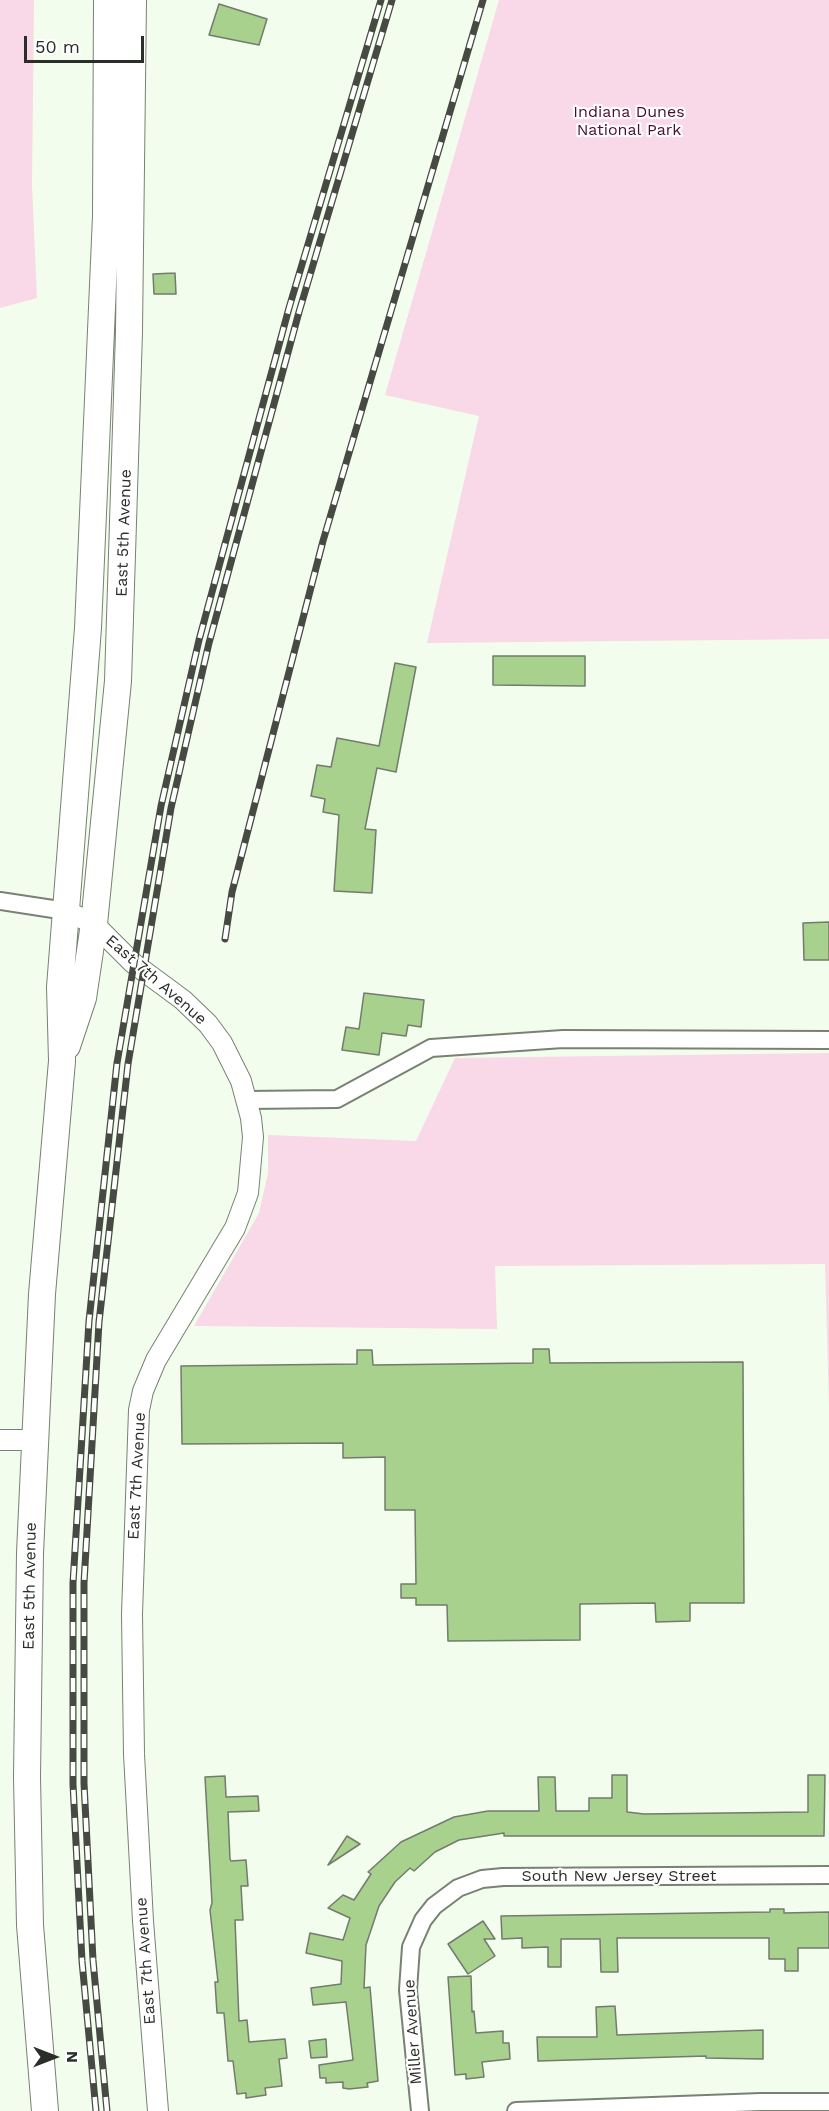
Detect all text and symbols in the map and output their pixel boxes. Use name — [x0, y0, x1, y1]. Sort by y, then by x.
scale bar — [27, 24, 147, 62]
text: 50 m — [35, 36, 80, 57]
park label: Indiana Dunes National Park — [573, 102, 685, 140]
street label: East 5th Avenue — [112, 469, 136, 597]
street label: East 7th Avenue — [102, 931, 210, 1029]
street label: East 7th Avenue — [124, 1412, 150, 1540]
street label: East 5th Avenue — [19, 1522, 41, 1650]
street label: South New Jersey Street — [522, 1866, 716, 1886]
street label: East 7th Avenue — [132, 1897, 160, 2025]
street label: Miller Avenue — [400, 1979, 426, 2085]
north arrow — [24, 2027, 84, 2087]
text: N — [63, 2051, 82, 2063]

